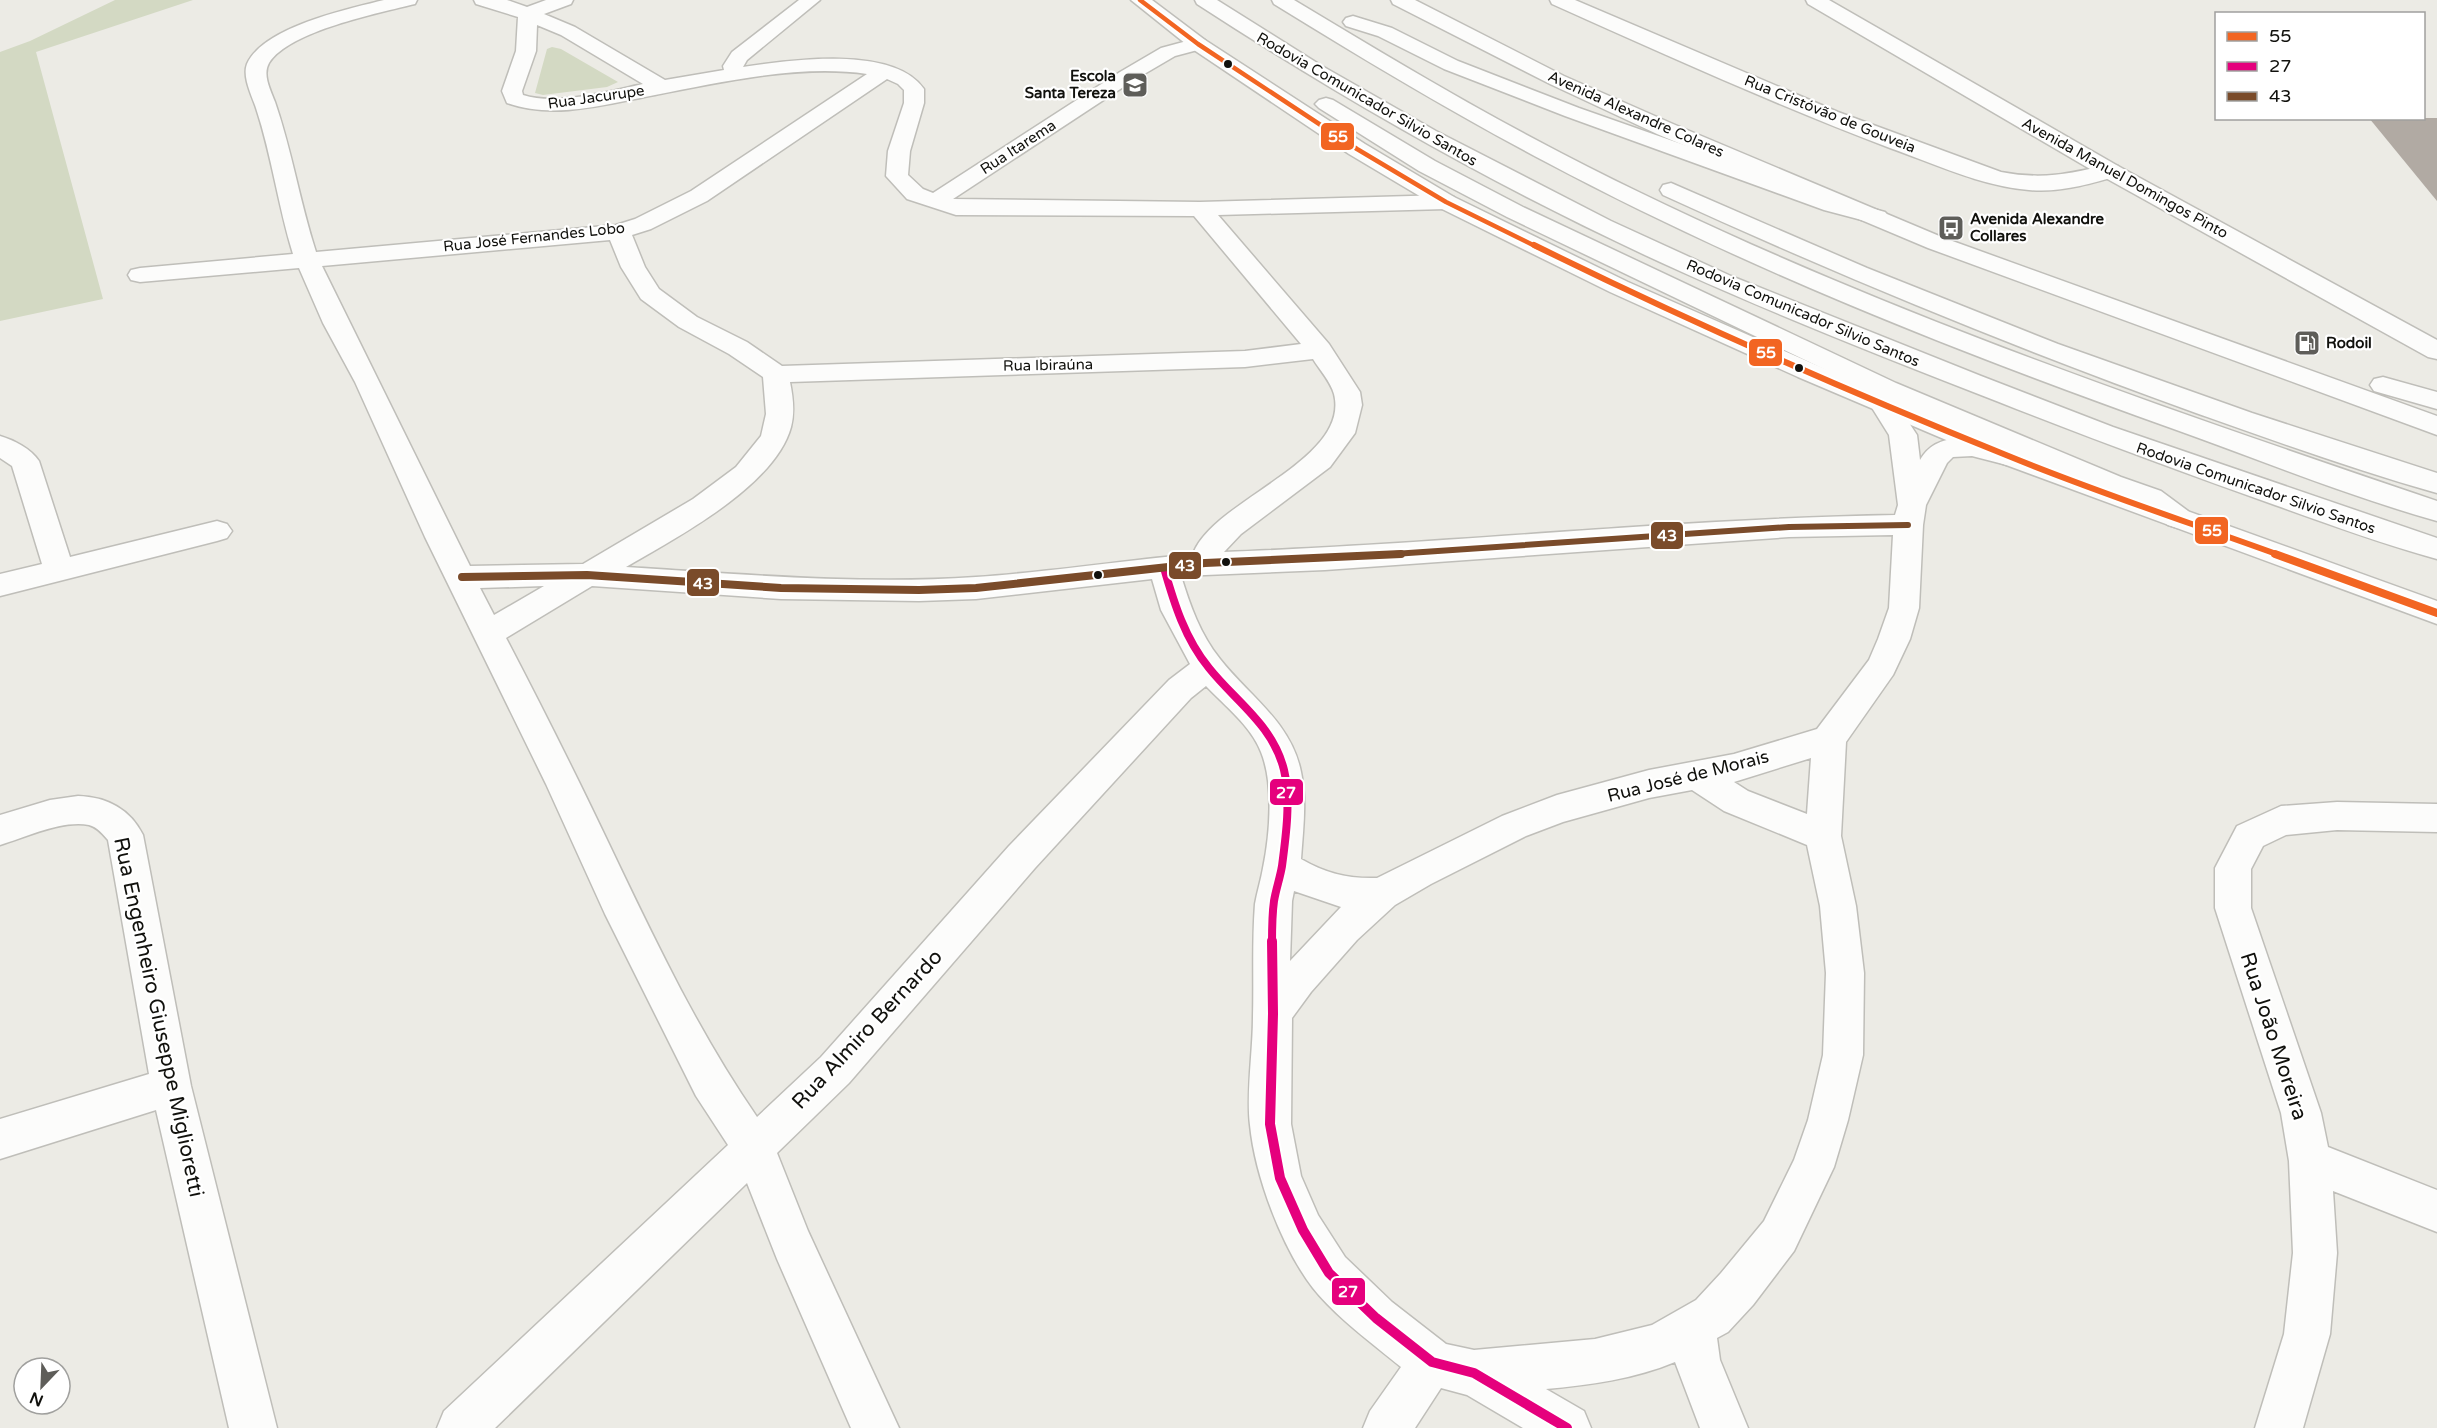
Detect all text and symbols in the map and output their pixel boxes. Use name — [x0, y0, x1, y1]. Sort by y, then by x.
legend — [2215, 12, 2425, 120]
text: 55 — [2269, 25, 2292, 47]
street label: Rodovia Comunicador Silvio Santos — [1253, 28, 1481, 170]
text: 27 — [2269, 55, 2292, 77]
unlabelled marker — [1222, 58, 1234, 70]
place label: Escola Santa Tereza — [1025, 67, 1116, 102]
street label: Avenida Alexandre Colares — [1545, 67, 1727, 161]
school or university icon: Escola Santa Tereza — [1120, 70, 1150, 100]
street label: Rua Cristóvão de Gouveia — [1742, 71, 1918, 157]
street label: Rua Jacurupe — [546, 81, 646, 113]
text: 43 — [2269, 85, 2292, 107]
street label: Avenida Manuel Domingos Pinto — [2019, 114, 2231, 242]
street label: Rua Itarema — [977, 116, 1059, 178]
line badge: 55 — [1320, 122, 1355, 151]
text: 55 — [1328, 127, 1348, 147]
place label: Avenida Alexandre Collares — [1970, 210, 2105, 245]
bus stop icon: Avenida Alexandre Collares — [1936, 213, 1966, 243]
street label: Rua José Fernandes Lobo — [442, 219, 626, 255]
street label: Rodovia Comunicador Silvio Santos — [1684, 256, 1922, 370]
fuel station icon: Rodoil — [2292, 328, 2322, 358]
place label: Rodoil — [2326, 334, 2372, 352]
line badge: 55 — [1748, 338, 1783, 367]
text: 55 — [1756, 343, 1776, 363]
street label: Rua Ibiraúna — [1003, 355, 1093, 375]
unlabelled marker — [1793, 362, 1805, 374]
street label: Rodovia Comunicador Silvio Santos — [2134, 438, 2378, 538]
line badge: 55 — [2194, 516, 2229, 545]
line badge: 43 — [1650, 521, 1684, 550]
text: 55 — [2202, 521, 2222, 541]
text: 43 — [1657, 526, 1677, 546]
line badge: 43 — [1168, 551, 1202, 580]
text: 43 — [1175, 556, 1195, 576]
unlabelled marker — [1220, 556, 1232, 568]
line badge: 43 — [686, 568, 720, 597]
unlabelled marker — [1092, 569, 1104, 581]
text: 43 — [693, 574, 713, 594]
street label: Rua José de Morais — [1605, 745, 1771, 807]
line badge: 27 — [1269, 778, 1304, 806]
text: 27 — [1276, 783, 1296, 803]
street label: Rua Engenheiro Giuseppe Miglioretti — [108, 835, 209, 1199]
street label: Rua Almiro Bernardo — [787, 944, 948, 1114]
street label: Rua João Moreira — [2235, 949, 2312, 1123]
line badge: 27 — [1331, 1277, 1366, 1306]
text: 27 — [1338, 1282, 1358, 1302]
north arrow — [12, 1356, 72, 1416]
text: N — [27, 1387, 46, 1411]

